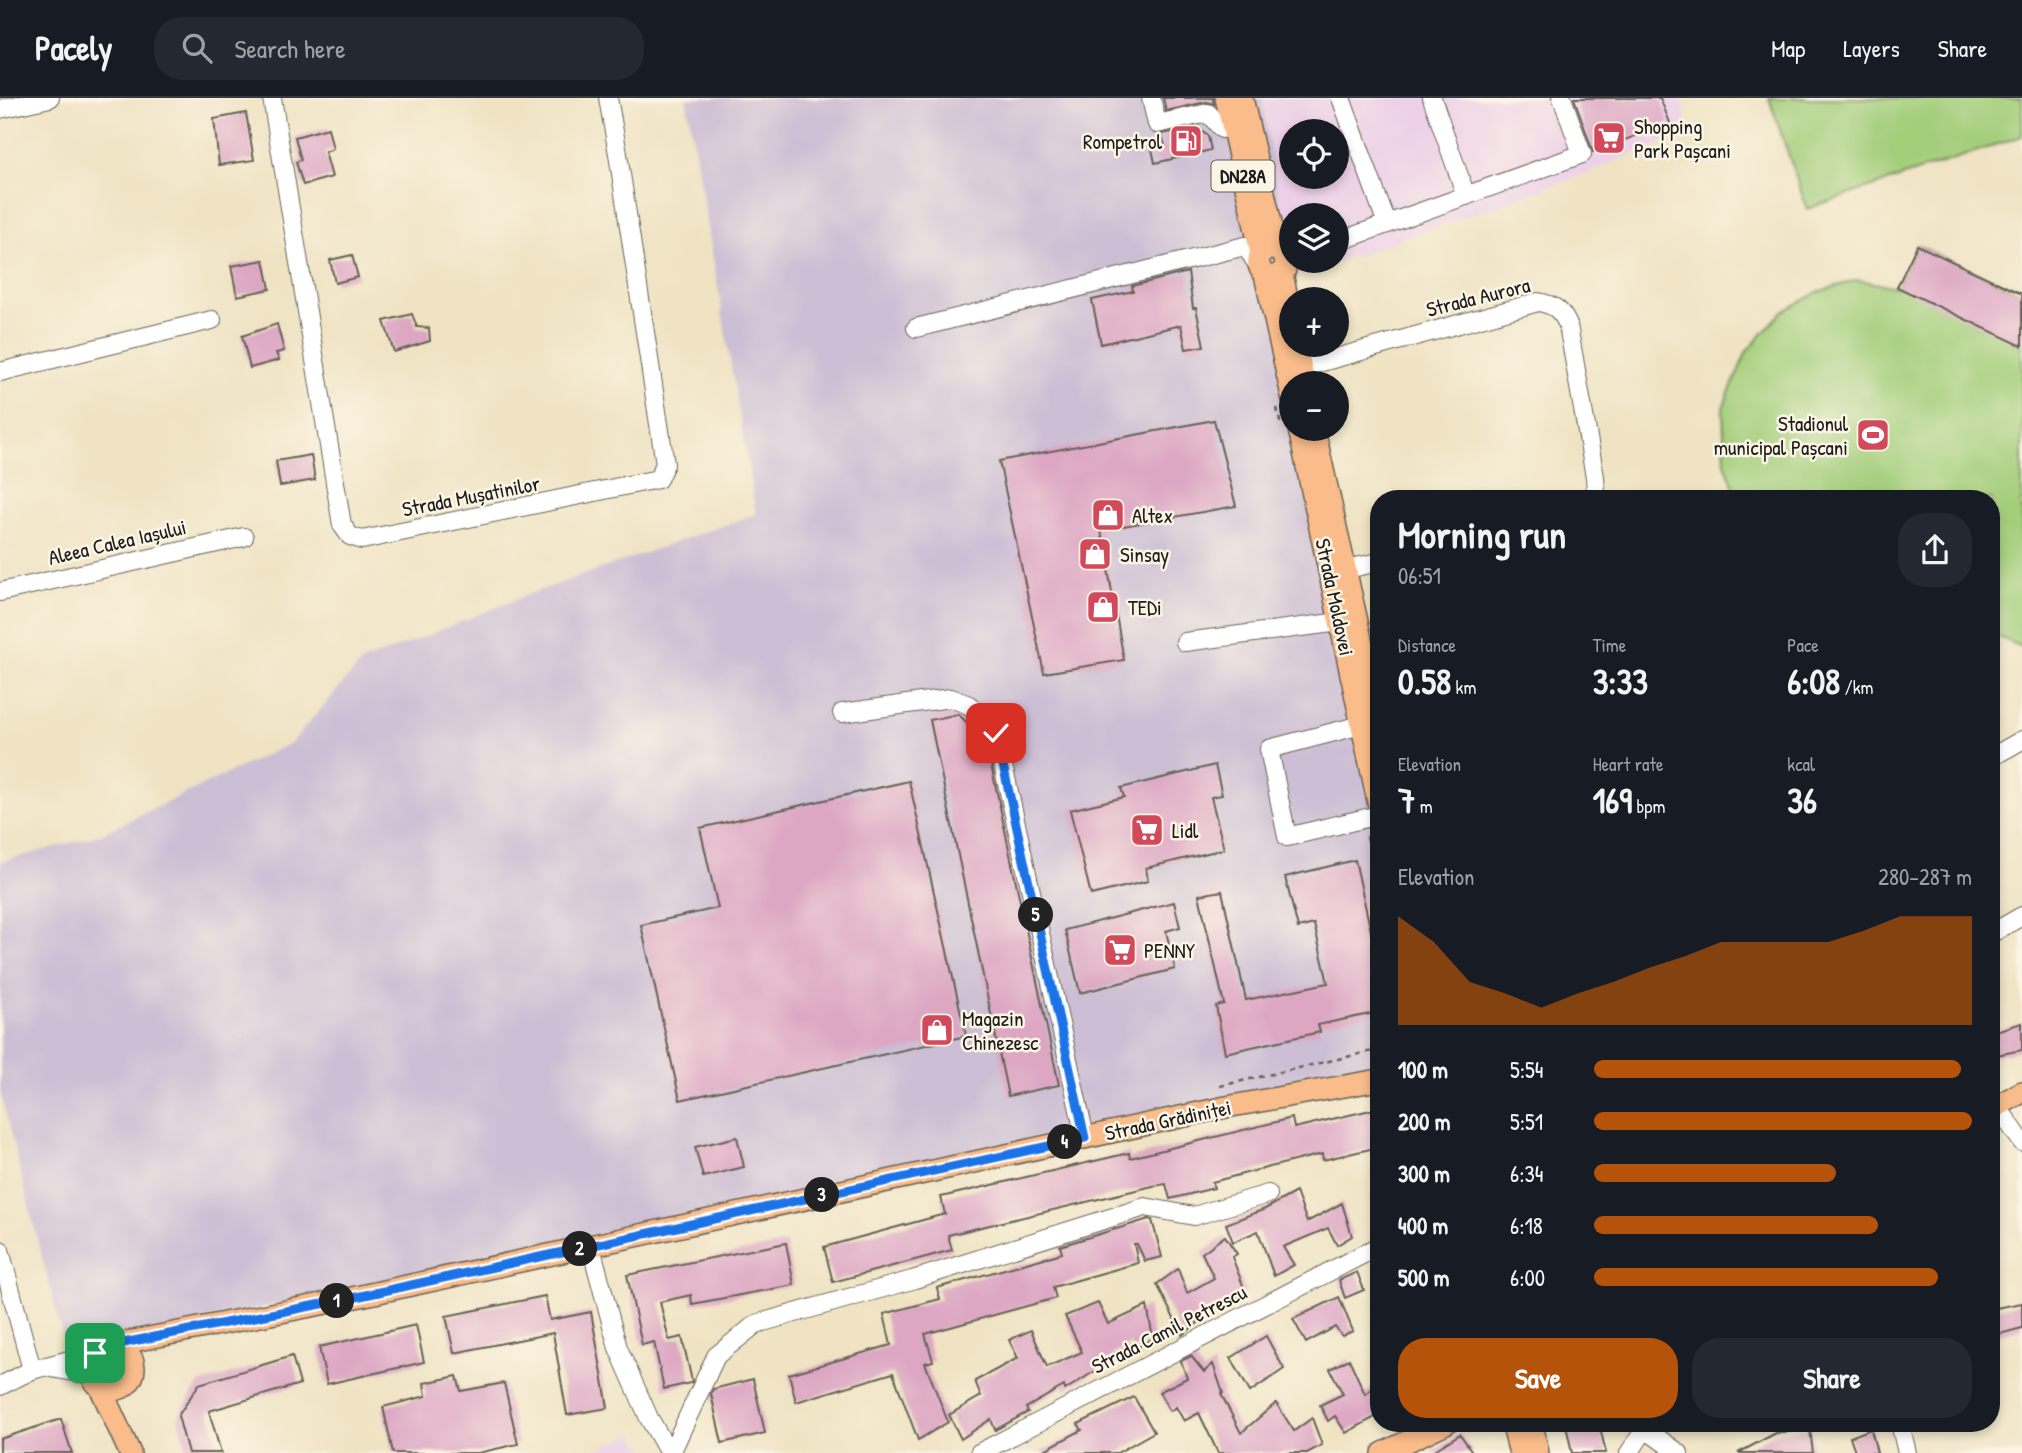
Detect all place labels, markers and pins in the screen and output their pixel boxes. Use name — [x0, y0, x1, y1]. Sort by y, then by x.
place label: Shopping Park Pașcani — [1634, 112, 1731, 165]
supermarket icon: Shopping Park Pașcani — [1590, 119, 1628, 157]
fuel station icon: Rompetrol — [1167, 122, 1205, 160]
place label: Rompetrol — [1083, 127, 1162, 156]
place label: Stadionul municipal Pașcani — [1714, 409, 1848, 462]
sports icon: Stadionul municipal Pașcani — [1854, 416, 1892, 454]
shop icon: Altex — [1089, 496, 1127, 534]
place label: Altex — [1132, 501, 1173, 530]
shop icon: Sinsay — [1076, 535, 1114, 573]
place label: Sinsay — [1120, 540, 1169, 569]
shop icon: TEDi — [1084, 588, 1122, 626]
place label: TEDi — [1128, 593, 1162, 622]
pin — [966, 703, 1026, 763]
supermarket icon: Lidl — [1128, 811, 1166, 849]
place label: Lidl — [1172, 816, 1199, 845]
pin: 5 — [1018, 898, 1054, 932]
supermarket icon: PENNY — [1101, 931, 1139, 969]
place label: PENNY — [1144, 936, 1196, 965]
place label: Magazin Chinezesc — [962, 1004, 1039, 1057]
shop icon: Magazin Chinezesc — [918, 1011, 956, 1049]
pin: 4 — [1048, 1124, 1082, 1160]
pin: 3 — [804, 1178, 840, 1212]
pin: 2 — [562, 1232, 598, 1266]
pin: 1 — [320, 1284, 354, 1318]
pin — [65, 1323, 125, 1383]

